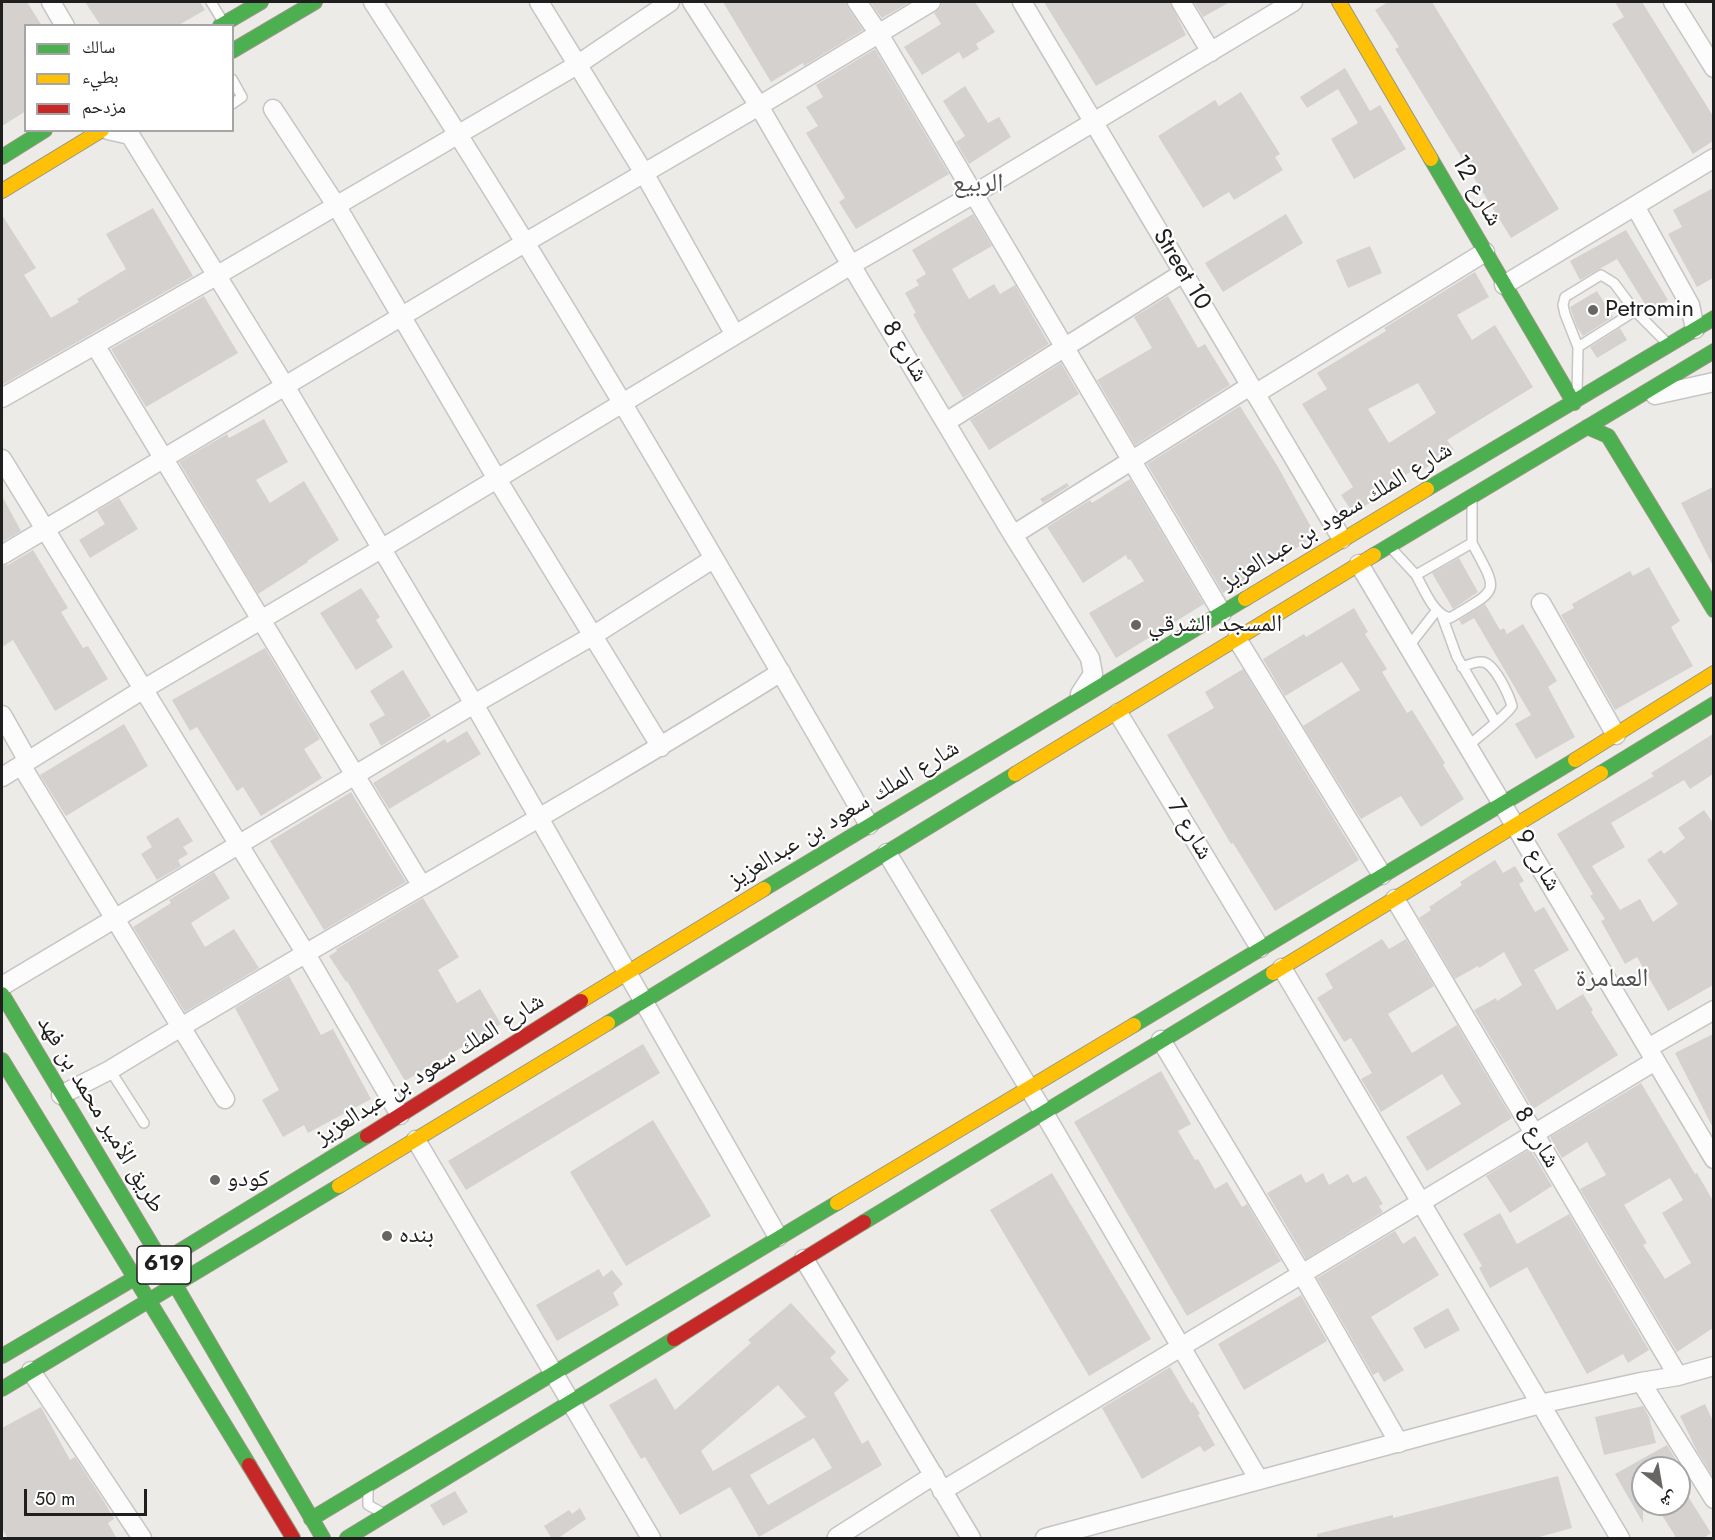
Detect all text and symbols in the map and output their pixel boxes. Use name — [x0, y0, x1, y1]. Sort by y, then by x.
legend — [24, 24, 234, 132]
text: سالك — [82, 34, 115, 60]
text: بطيء — [82, 64, 119, 90]
text: مزدحم — [82, 94, 126, 120]
street label: شارع 12 — [1444, 150, 1508, 232]
district label: الربيع — [952, 169, 1004, 201]
street label: Street 10 — [1146, 224, 1216, 316]
place label: Petromin — [1605, 296, 1694, 324]
marker: Petromin — [1586, 303, 1600, 317]
street label: شارع 8 — [875, 316, 933, 388]
street label: شارع الملك سعود بن عبدالعزيز — [1216, 436, 1458, 598]
place label: المسجد الشرقي — [1148, 611, 1282, 639]
marker: المسجد الشرقي — [1129, 618, 1143, 632]
street label: شارع الملك سعود بن عبدالعزيز — [723, 734, 965, 896]
street label: شارع 7 — [1160, 795, 1218, 865]
street label: شارع 9 — [1507, 825, 1567, 897]
district label: العمامرة — [1576, 964, 1648, 996]
street label: شارع الملك سعود بن عبدالعزيز — [310, 988, 550, 1152]
street label: طريق الأمير محمد بن فهد — [30, 1011, 170, 1219]
street label: شارع 8 — [1507, 1102, 1565, 1174]
place label: كودو — [227, 1166, 269, 1194]
marker: كودو — [208, 1173, 222, 1187]
place label: بنده — [399, 1222, 434, 1250]
marker: بنده — [380, 1229, 394, 1243]
road number: 619 — [137, 1246, 191, 1284]
north arrow — [1631, 1456, 1691, 1516]
scale bar — [27, 1477, 150, 1515]
text: 50 m — [35, 1486, 75, 1512]
text: ش — [1656, 1486, 1683, 1514]

